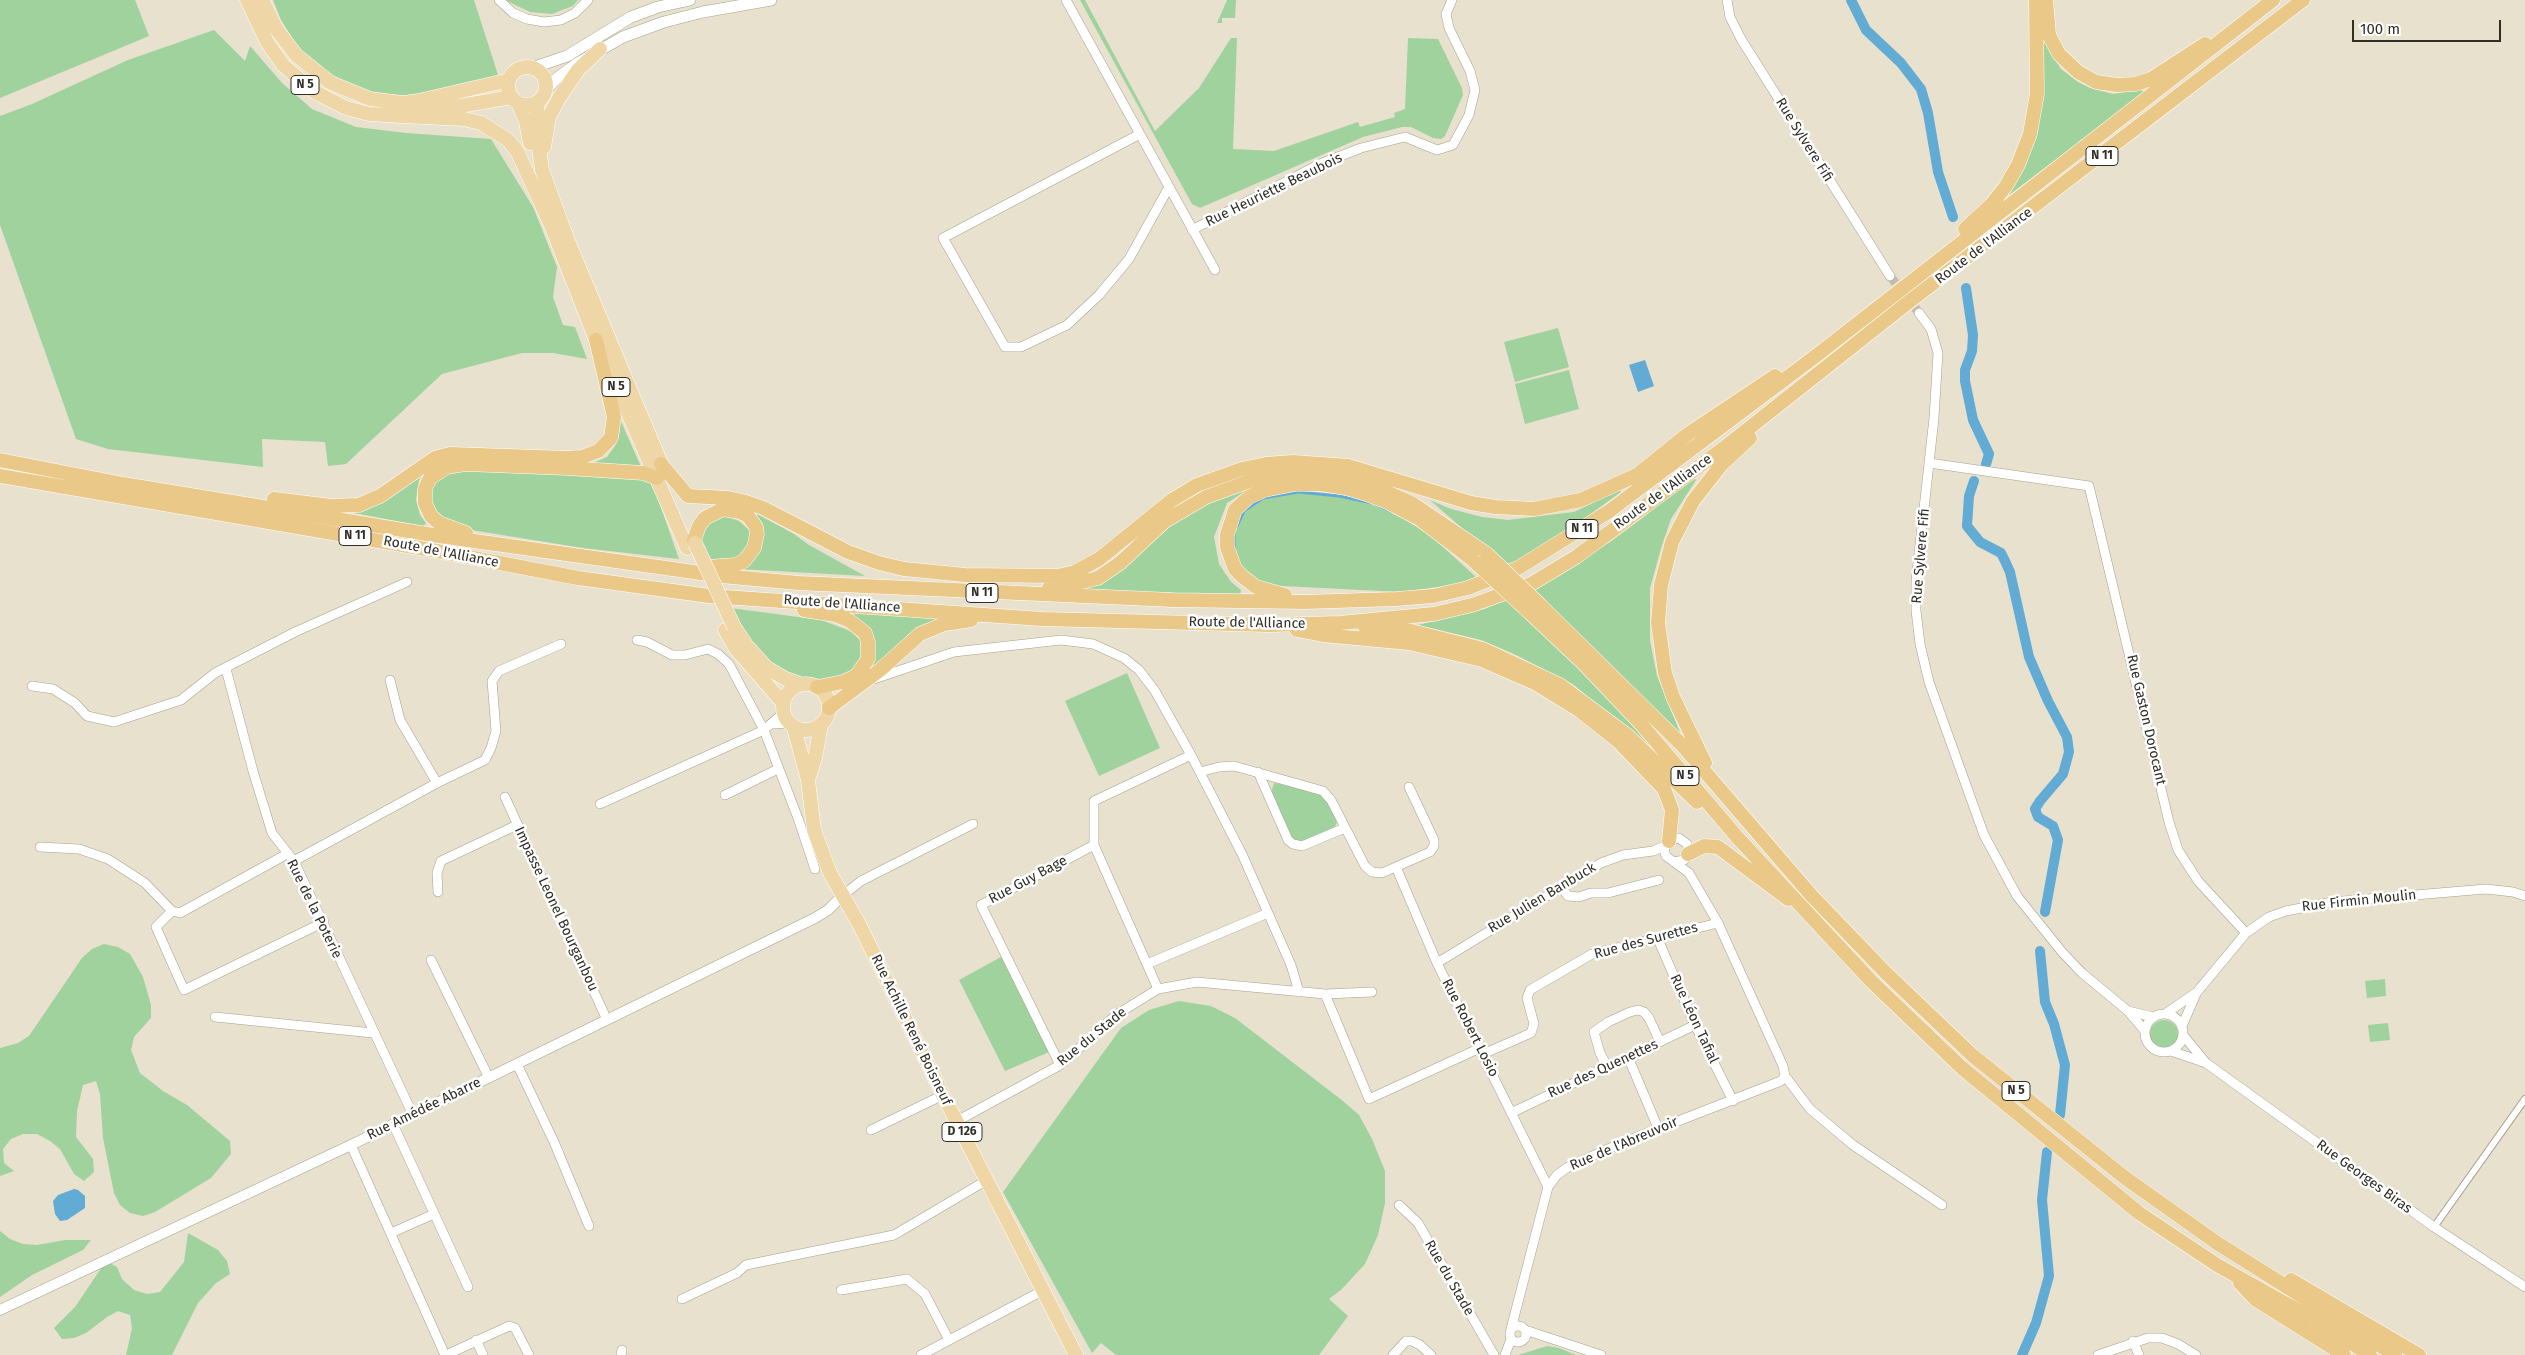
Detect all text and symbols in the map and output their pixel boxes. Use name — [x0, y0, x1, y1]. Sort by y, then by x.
scale bar — [2355, 10, 2504, 42]
text: 100 m — [2360, 20, 2400, 38]
road number: N 5 — [291, 76, 319, 94]
street label: Rue Sylvere Fifi — [1772, 95, 1836, 185]
road number: N 11 — [2086, 146, 2118, 166]
street label: Rue Heuriette Beaubois — [1203, 150, 1345, 230]
street label: Route de l'Alliance — [1932, 204, 2036, 288]
road number: N 5 — [602, 378, 630, 397]
street label: Route de l'Alliance — [1611, 451, 1715, 533]
street label: Rue Sylvere Fifi — [1908, 508, 1934, 604]
road number: N 11 — [1566, 520, 1598, 538]
road number: N 11 — [339, 526, 371, 546]
street label: Route de l'Alliance — [382, 533, 500, 571]
road number: N 11 — [966, 584, 998, 602]
street label: Route de l'Alliance — [783, 592, 901, 616]
street label: Route de l'Alliance — [1188, 614, 1306, 632]
street label: Rue Gaston Dorocant — [2123, 653, 2169, 787]
road number: N 5 — [1671, 766, 1699, 786]
street label: Impasse Leonel Bourganbou — [510, 824, 602, 994]
street label: Rue Guy Bage — [986, 852, 1070, 908]
street label: Rue de la Poterie — [283, 857, 345, 961]
street label: Rue Julien Banbuck — [1485, 859, 1599, 937]
street label: Rue Firmin Moulin — [2301, 887, 2417, 915]
street label: Rue des Surettes — [1592, 919, 1700, 963]
street label: Rue Achille René Boisneuf — [867, 952, 955, 1108]
street label: Rue Léon Tafial — [1666, 972, 1722, 1066]
street label: Rue Robert Losio — [1438, 976, 1502, 1080]
street label: Rue du Stade — [1054, 1004, 1130, 1070]
street label: Rue des Quenettes — [1545, 1036, 1661, 1102]
street label: Rue Amédée Abarre — [364, 1074, 484, 1144]
road number: N 5 — [2002, 1082, 2030, 1100]
street label: Rue de l'Abreuvoir — [1567, 1114, 1681, 1174]
road number: D 126 — [942, 1122, 982, 1142]
street label: Rue Georges Biras — [2313, 1137, 2415, 1217]
street label: Rue du Stade — [1421, 1237, 1477, 1319]

